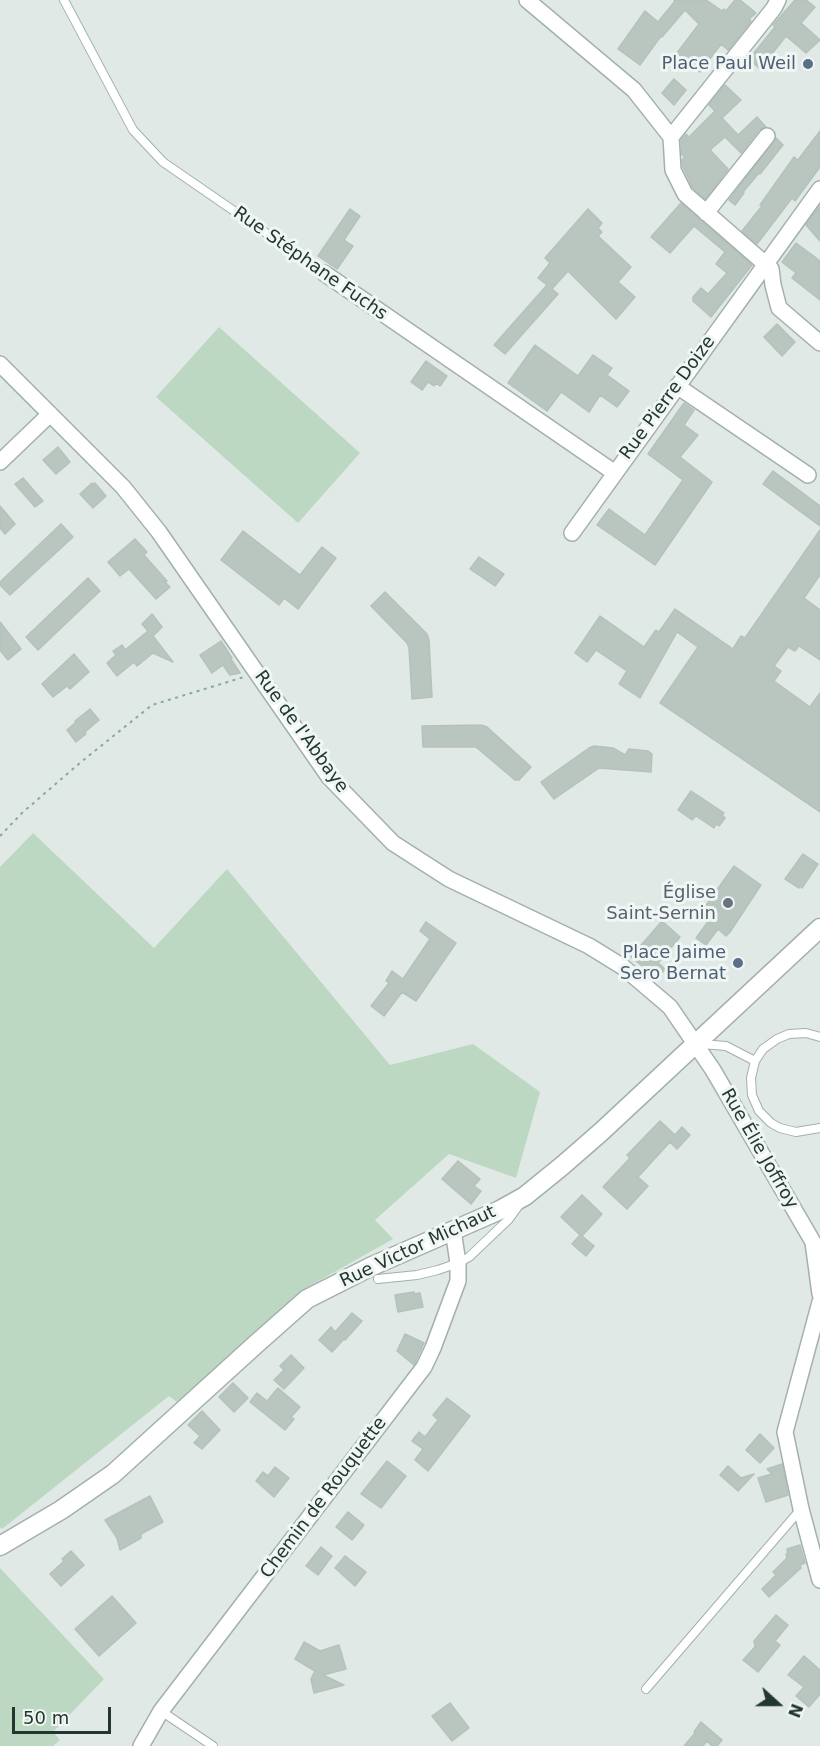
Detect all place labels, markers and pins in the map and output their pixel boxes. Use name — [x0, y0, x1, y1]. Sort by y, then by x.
place label: Place Paul Weil — [661, 53, 796, 75]
marker: Place Paul Weil — [801, 57, 815, 71]
place label: Église Saint-Sernin — [606, 882, 716, 924]
marker: Église Saint-Sernin — [721, 896, 735, 910]
place label: Place Jaime Sero Bernat — [620, 942, 726, 984]
marker: Place Jaime Sero Bernat — [731, 956, 745, 970]

